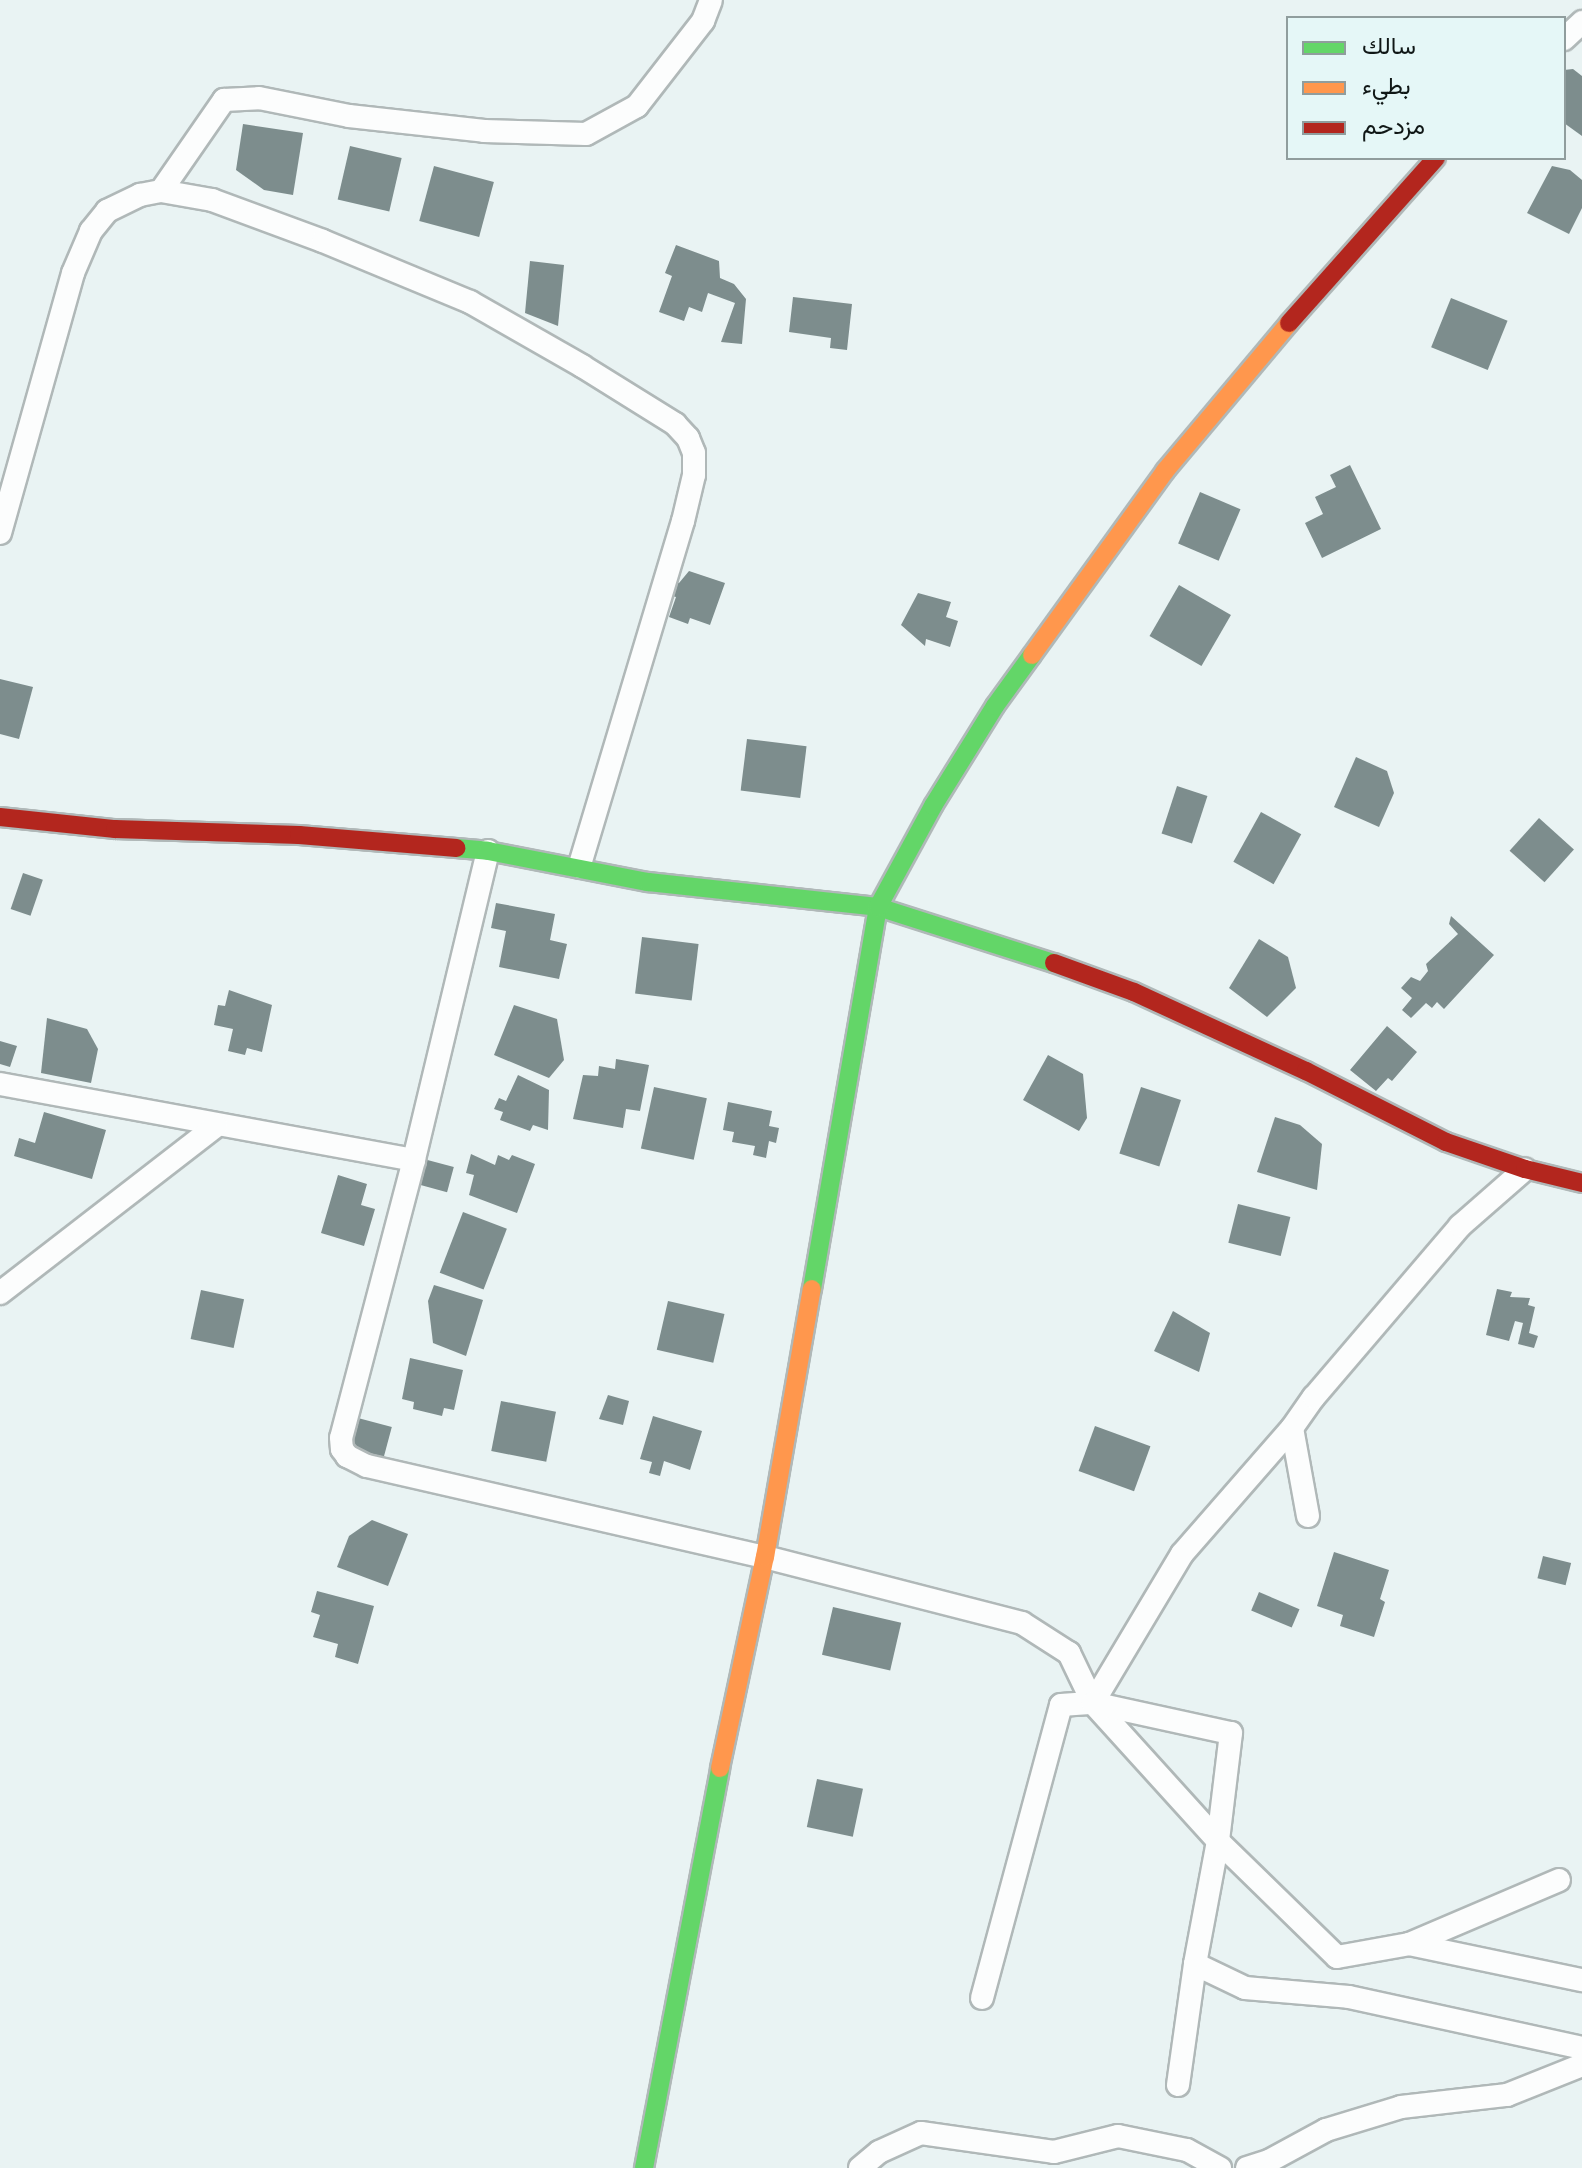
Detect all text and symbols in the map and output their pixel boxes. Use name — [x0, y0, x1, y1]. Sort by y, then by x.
legend — [1286, 16, 1566, 160]
text: سالك — [1362, 30, 1416, 61]
text: بطيء — [1362, 70, 1411, 101]
text: مزدحم — [1362, 110, 1425, 141]

